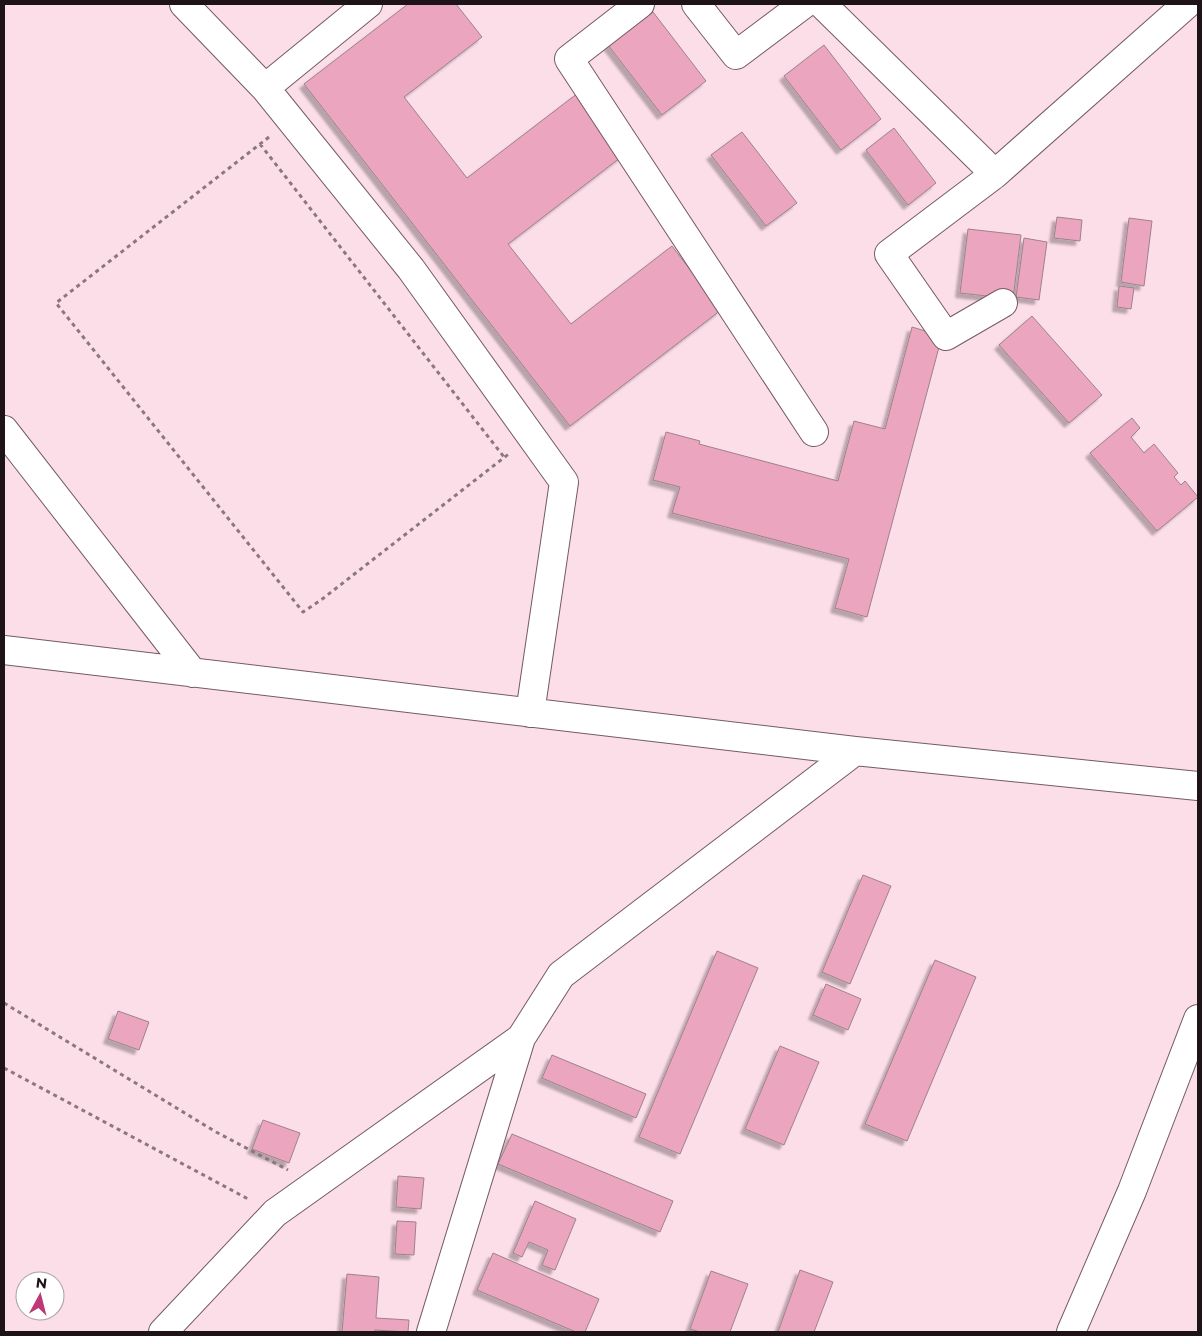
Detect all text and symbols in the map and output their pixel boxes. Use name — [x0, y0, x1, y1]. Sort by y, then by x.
north arrow — [15, 1271, 65, 1321]
text: N — [35, 1273, 48, 1293]

